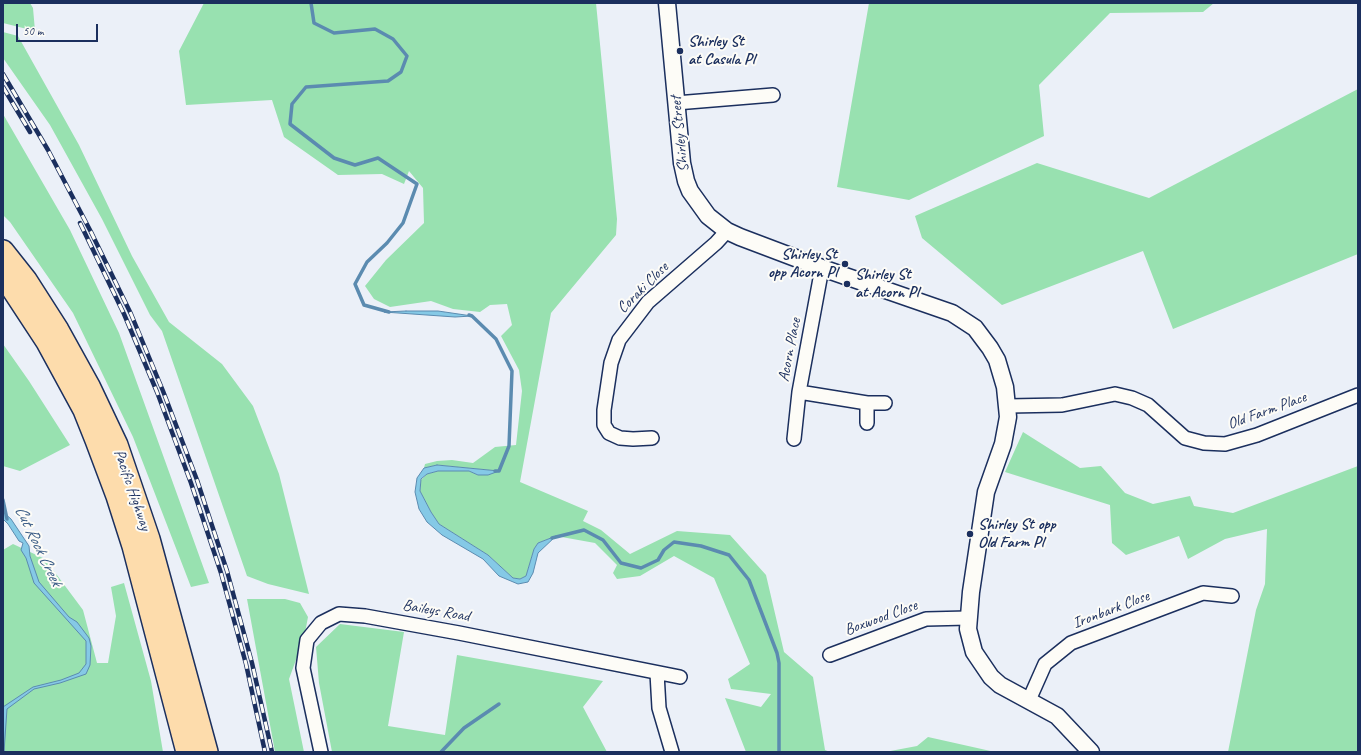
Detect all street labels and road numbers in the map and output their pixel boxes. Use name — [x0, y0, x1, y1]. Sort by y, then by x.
street label: Shirley Street — [666, 95, 694, 173]
street label: Coraki Close — [613, 258, 673, 318]
street label: Acorn Place — [774, 317, 806, 383]
street label: Old Farm Place — [1225, 388, 1309, 434]
street label: Pacific Highway — [109, 447, 155, 533]
street label: Ironbark Close — [1070, 587, 1152, 633]
street label: Baileys Road — [401, 596, 471, 626]
street label: Boxwood Close — [842, 596, 920, 640]

